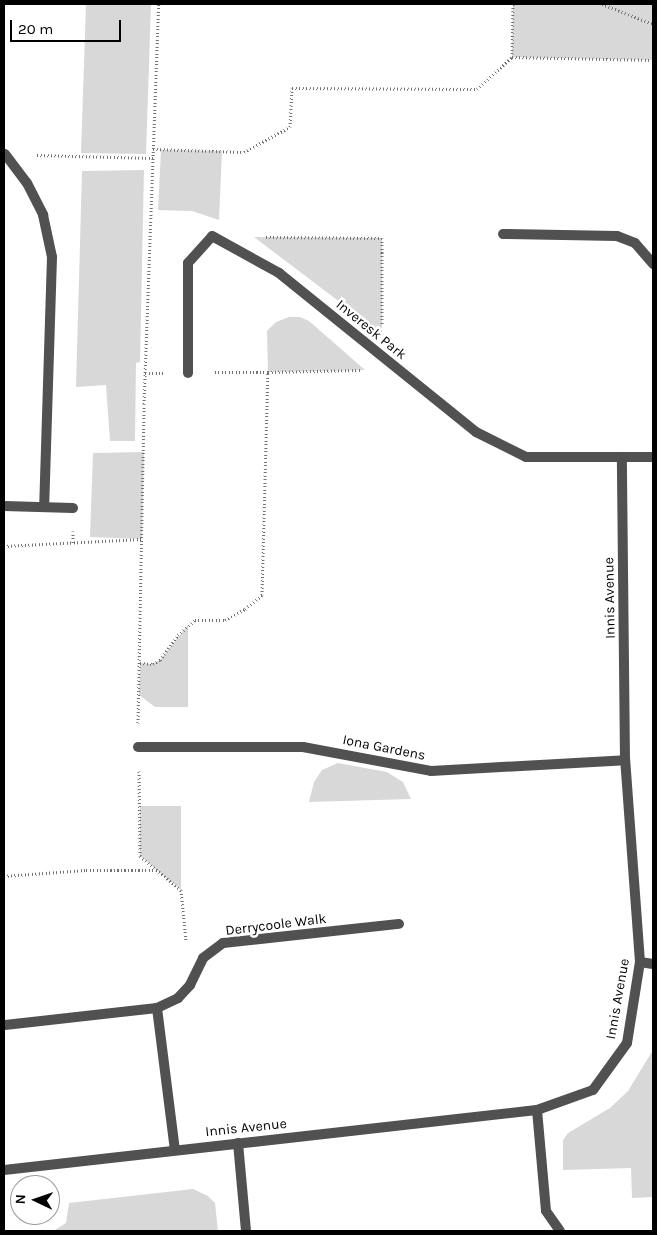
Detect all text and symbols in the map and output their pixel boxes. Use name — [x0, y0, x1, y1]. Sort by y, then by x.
scale bar — [12, 10, 124, 42]
text: 20 m — [18, 20, 53, 38]
street label: Inveresk Park — [332, 296, 410, 364]
street label: Innis Avenue — [601, 557, 619, 639]
street label: Iona Gardens — [341, 732, 427, 764]
street label: Derrycoole Walk — [225, 910, 327, 940]
street label: Innis Avenue — [603, 957, 633, 1041]
street label: Innis Avenue — [204, 1115, 288, 1141]
north arrow — [10, 1175, 60, 1225]
text: N — [12, 1194, 29, 1205]

